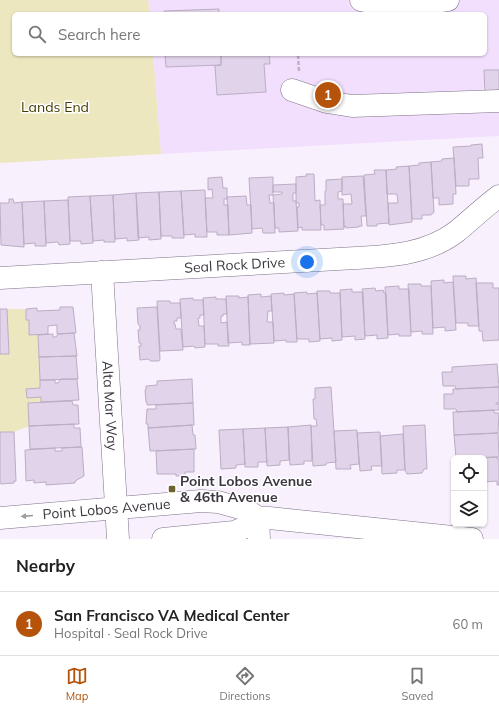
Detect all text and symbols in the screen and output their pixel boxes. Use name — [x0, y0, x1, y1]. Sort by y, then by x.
search box — [12, 12, 487, 56]
icon: search — [26, 23, 48, 45]
text: Search here — [58, 25, 140, 44]
pin: 1 — [315, 80, 341, 110]
park label: Lands End — [21, 98, 89, 116]
your location — [297, 252, 317, 272]
street label: Seal Rock Drive — [184, 253, 286, 277]
street label: Alta Mar Way — [98, 360, 122, 452]
map controls — [451, 455, 487, 527]
button: locate — [451, 455, 487, 491]
place label: Point Lobos Avenue & 46th Avenue — [180, 472, 312, 506]
marker: Point Lobos Avenue & 46th Avenue — [167, 484, 177, 494]
button: layers — [451, 491, 487, 527]
street label: Point Lobos Avenue — [42, 495, 171, 523]
one-way arrow — [21, 513, 33, 519]
text: Nearby — [16, 555, 75, 576]
text: San Francisco VA Medical Center — [54, 606, 289, 625]
text: 1 — [25, 616, 33, 632]
text: 60 m — [453, 616, 483, 632]
text: Hospital · Seal Rock Drive — [54, 625, 208, 641]
tab: Map — [66, 665, 88, 703]
tab: Directions — [220, 665, 270, 703]
tab: Saved — [402, 665, 433, 703]

